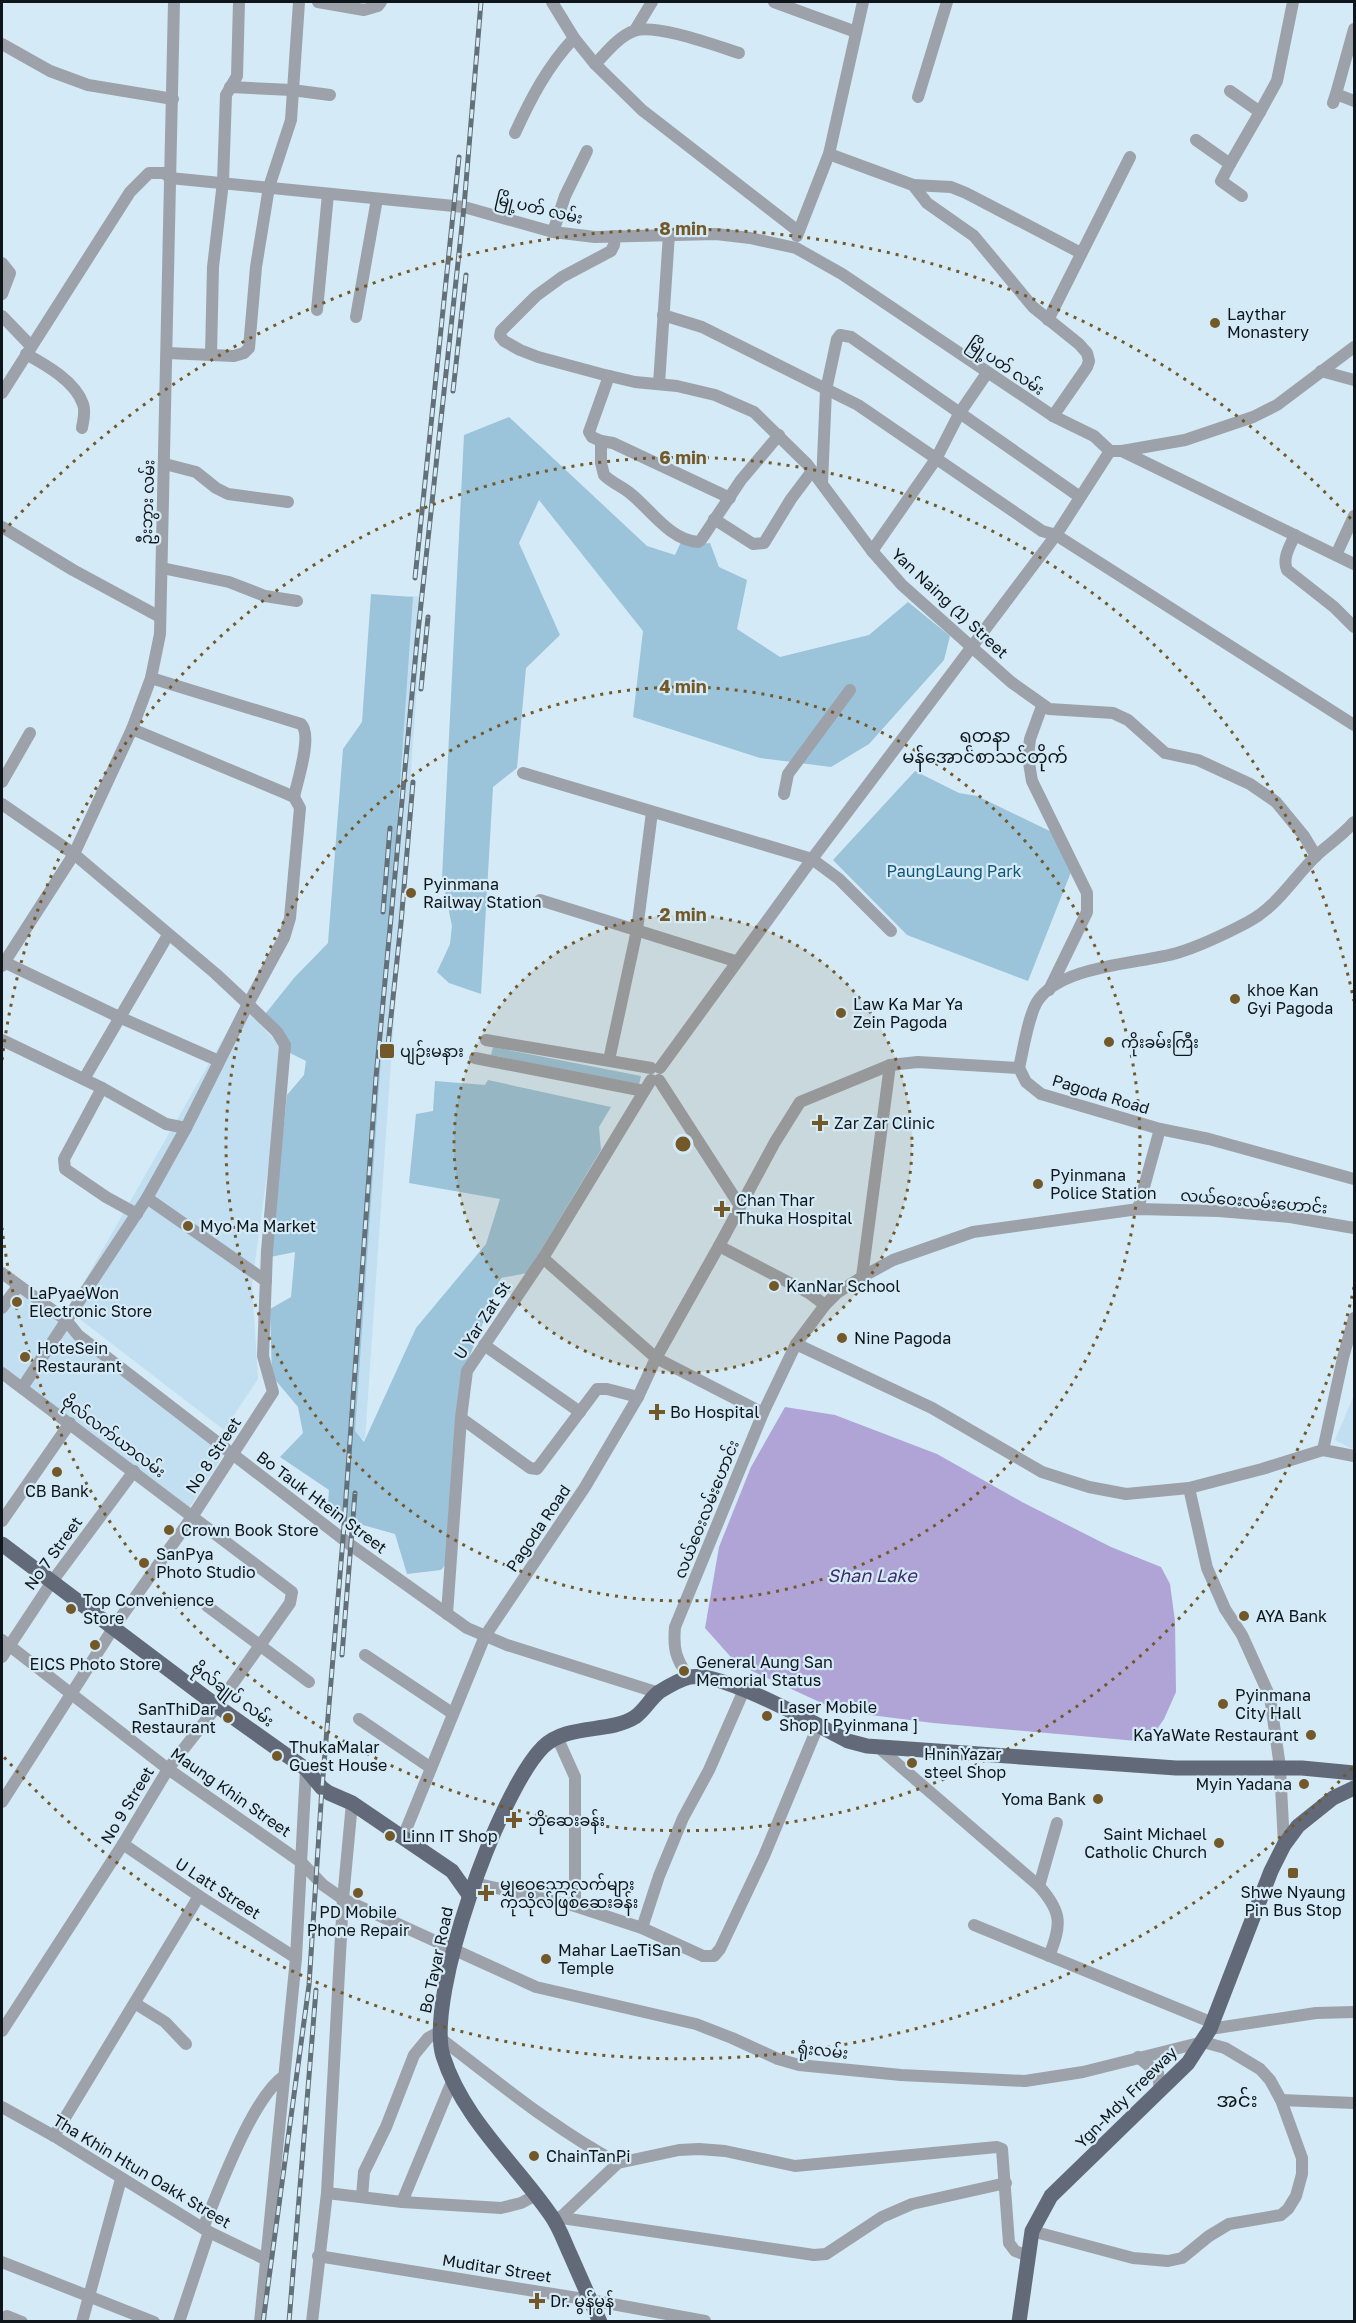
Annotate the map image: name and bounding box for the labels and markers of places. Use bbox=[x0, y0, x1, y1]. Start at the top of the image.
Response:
place label: Laythar Monastery bbox=[1227, 304, 1309, 342]
marker: Laythar Monastery bbox=[1208, 316, 1222, 330]
place label: Pyinmana Railway Station bbox=[423, 874, 542, 912]
marker: Pyinmana Railway Station bbox=[404, 886, 418, 900]
place label: khoe Kan Gyi Pagoda bbox=[1247, 980, 1333, 1018]
marker: khoe Kan Gyi Pagoda bbox=[1228, 992, 1242, 1006]
place label: Law Ka Mar Ya Zein Pagoda bbox=[853, 994, 963, 1032]
marker: Law Ka Mar Ya Zein Pagoda bbox=[834, 1006, 848, 1020]
place label: ကိုးခမ်းကြီး bbox=[1121, 1031, 1199, 1057]
marker: ကိုးခမ်းကြီး bbox=[1102, 1035, 1116, 1049]
place label: ပျဉ်းမနား bbox=[400, 1040, 464, 1065]
marker: ပျဉ်းမနား bbox=[378, 1042, 396, 1060]
place label: Zar Zar Clinic bbox=[834, 1113, 935, 1133]
marker: Zar Zar Clinic bbox=[811, 1114, 829, 1132]
centre of rings bbox=[673, 1134, 693, 1154]
place label: Pyinmana Police Station bbox=[1050, 1165, 1157, 1203]
marker: Pyinmana Police Station bbox=[1031, 1177, 1045, 1191]
place label: Chan Thar Thuka Hospital bbox=[736, 1190, 852, 1228]
marker: Chan Thar Thuka Hospital bbox=[713, 1200, 731, 1218]
place label: Myo Ma Market bbox=[200, 1216, 316, 1236]
marker: Myo Ma Market bbox=[181, 1219, 195, 1233]
place label: KanNar School bbox=[786, 1276, 900, 1296]
marker: KanNar School bbox=[767, 1279, 781, 1293]
place label: LaPyaeWon Electronic Store bbox=[29, 1283, 152, 1321]
marker: LaPyaeWon Electronic Store bbox=[10, 1295, 24, 1309]
place label: Nine Pagoda bbox=[854, 1328, 951, 1348]
marker: Nine Pagoda bbox=[835, 1331, 849, 1345]
place label: HoteSein Restaurant bbox=[37, 1338, 122, 1376]
marker: HoteSein Restaurant bbox=[18, 1350, 32, 1364]
place label: Bo Hospital bbox=[670, 1402, 759, 1422]
marker: Bo Hospital bbox=[648, 1403, 666, 1421]
marker: CB Bank bbox=[50, 1465, 64, 1479]
place label: CB Bank bbox=[25, 1481, 89, 1501]
place label: Crown Book Store bbox=[181, 1520, 318, 1540]
marker: Crown Book Store bbox=[162, 1523, 176, 1537]
place label: SanPya Photo Studio bbox=[156, 1544, 256, 1582]
marker: SanPya Photo Studio bbox=[137, 1556, 151, 1570]
place label: Top Convenience Store bbox=[83, 1590, 214, 1628]
marker: Top Convenience Store bbox=[64, 1602, 78, 1616]
place label: AYA Bank bbox=[1256, 1606, 1327, 1626]
marker: AYA Bank bbox=[1237, 1609, 1251, 1623]
marker: EICS Photo Store bbox=[88, 1638, 102, 1652]
place label: General Aung San Memorial Status bbox=[696, 1652, 833, 1690]
place label: EICS Photo Store bbox=[29, 1654, 161, 1674]
marker: General Aung San Memorial Status bbox=[677, 1664, 691, 1678]
place label: Pyinmana City Hall bbox=[1235, 1685, 1311, 1723]
place label: Laser Mobile Shop [ Pyinmana ] bbox=[779, 1697, 919, 1735]
marker: Pyinmana City Hall bbox=[1216, 1697, 1230, 1711]
place label: SanThiDar Restaurant bbox=[131, 1699, 216, 1737]
marker: Laser Mobile Shop [ Pyinmana ] bbox=[760, 1709, 774, 1723]
marker: SanThiDar Restaurant bbox=[221, 1711, 235, 1725]
place label: KaYaWate Restaurant bbox=[1133, 1725, 1299, 1745]
marker: KaYaWate Restaurant bbox=[1304, 1728, 1318, 1742]
place label: ThukaMalar Guest House bbox=[289, 1737, 387, 1775]
place label: HninYazar steel Shop bbox=[924, 1744, 1006, 1782]
marker: ThukaMalar Guest House bbox=[270, 1749, 284, 1763]
marker: HninYazar steel Shop bbox=[905, 1756, 919, 1770]
place label: Myin Yadana bbox=[1195, 1774, 1292, 1794]
marker: Myin Yadana bbox=[1297, 1777, 1311, 1791]
place label: Yoma Bank bbox=[1002, 1789, 1086, 1809]
marker: Yoma Bank bbox=[1091, 1792, 1105, 1806]
place label: ဘိုဆေးခန်း bbox=[528, 1809, 605, 1835]
marker: ဘိုဆေးခန်း bbox=[505, 1811, 523, 1829]
place label: Saint Michael Catholic Church bbox=[1084, 1824, 1207, 1862]
place label: Linn IT Shop bbox=[402, 1826, 498, 1846]
marker: Linn IT Shop bbox=[383, 1829, 397, 1843]
marker: Saint Michael Catholic Church bbox=[1212, 1836, 1226, 1850]
marker: Shwe Nyaung Pin Bus Stop bbox=[1286, 1866, 1300, 1880]
place label: မျှဝေသောလက်များ ကုသိုလ်ဖြစ်ဆေးခန်း bbox=[500, 1873, 638, 1917]
place label: Shwe Nyaung Pin Bus Stop bbox=[1240, 1882, 1346, 1920]
marker: မျှဝေသောလက်များ ကုသိုလ်ဖြစ်ဆေးခန်း bbox=[477, 1884, 495, 1902]
marker: PD Mobile Phone Repair bbox=[351, 1886, 365, 1900]
place label: PD Mobile Phone Repair bbox=[307, 1902, 409, 1940]
place label: Mahar LaeTiSan Temple bbox=[558, 1940, 681, 1978]
marker: Mahar LaeTiSan Temple bbox=[539, 1952, 553, 1966]
place label: ChainTanPi bbox=[546, 2146, 631, 2166]
marker: ChainTanPi bbox=[527, 2149, 541, 2163]
place label: Dr. မွန်မွန် bbox=[550, 2290, 614, 2315]
marker: Dr. မွန်မွန် bbox=[528, 2292, 546, 2310]

